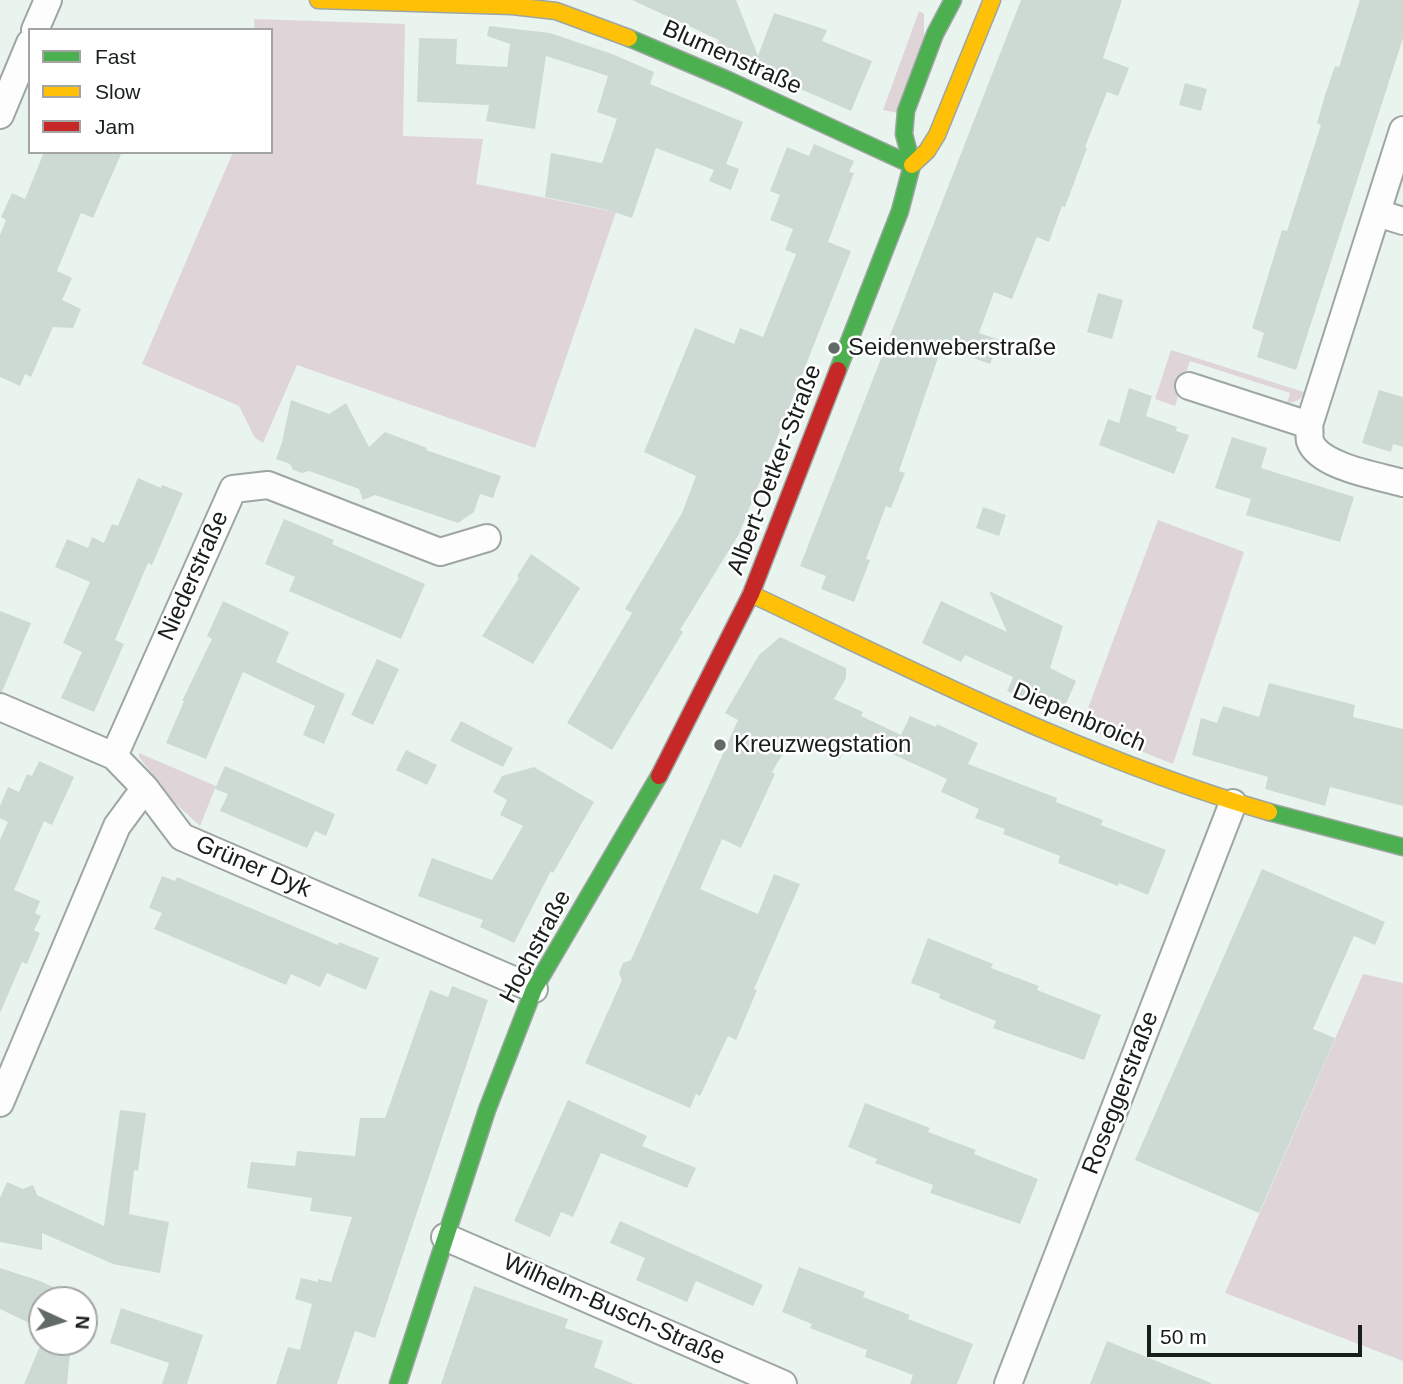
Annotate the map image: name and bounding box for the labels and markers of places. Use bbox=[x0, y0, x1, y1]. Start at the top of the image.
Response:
place label: Seidenweberstraße bbox=[848, 334, 1056, 362]
marker: Seidenweberstraße bbox=[826, 340, 842, 356]
place label: Kreuzwegstation bbox=[734, 731, 911, 759]
marker: Kreuzwegstation bbox=[712, 737, 728, 753]

